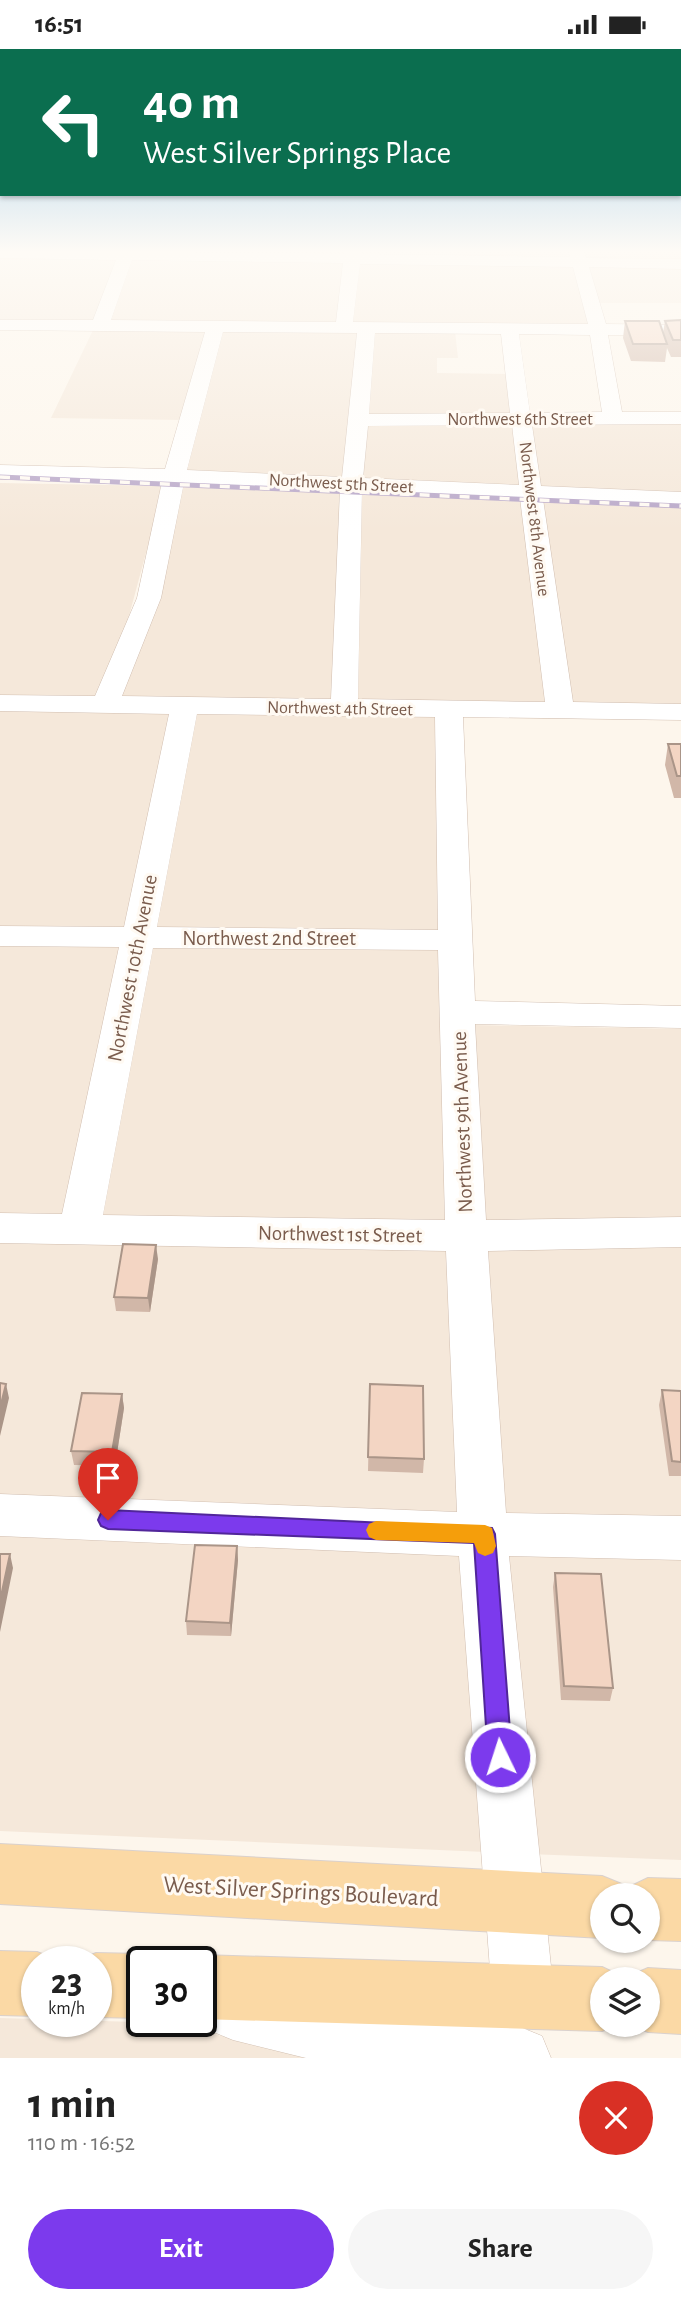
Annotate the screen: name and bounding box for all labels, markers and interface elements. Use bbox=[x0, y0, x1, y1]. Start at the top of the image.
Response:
text: 16:51 bbox=[35, 11, 83, 37]
icon: left bbox=[28, 77, 119, 168]
text: 40 m bbox=[143, 79, 240, 128]
text: West Silver Springs Place bbox=[143, 137, 451, 169]
street label: Northwest 6th Street bbox=[447, 411, 593, 429]
street label: Northwest 8th Avenue bbox=[516, 441, 552, 598]
street label: Northwest 5th Street bbox=[268, 471, 414, 497]
street label: Northwest 4th Street bbox=[267, 699, 413, 719]
street label: Northwest 10th Avenue bbox=[104, 873, 161, 1063]
street label: Northwest 2nd Street bbox=[182, 928, 356, 949]
street label: Northwest 9th Avenue bbox=[449, 1031, 476, 1213]
street label: Northwest 1st Street bbox=[258, 1223, 423, 1246]
pin bbox=[78, 1448, 138, 1520]
icon: arrive bbox=[89, 1459, 127, 1497]
position arrow bbox=[463, 1720, 537, 1794]
street label: West Silver Springs Boulevard bbox=[163, 1873, 439, 1911]
map controls bbox=[590, 1883, 660, 2037]
button: search bbox=[590, 1883, 660, 1953]
speed limit sign: 30 bbox=[126, 1946, 217, 2037]
text: 23 bbox=[51, 1965, 82, 2000]
button: layers bbox=[590, 1967, 660, 2037]
text: km/h bbox=[48, 2000, 85, 2018]
button: close bbox=[579, 2081, 653, 2155]
text: 1 min bbox=[28, 2083, 117, 2125]
text: 110 m · 16:52 bbox=[28, 2132, 135, 2155]
button: Exit bbox=[28, 2209, 334, 2289]
button: Share bbox=[348, 2209, 653, 2289]

